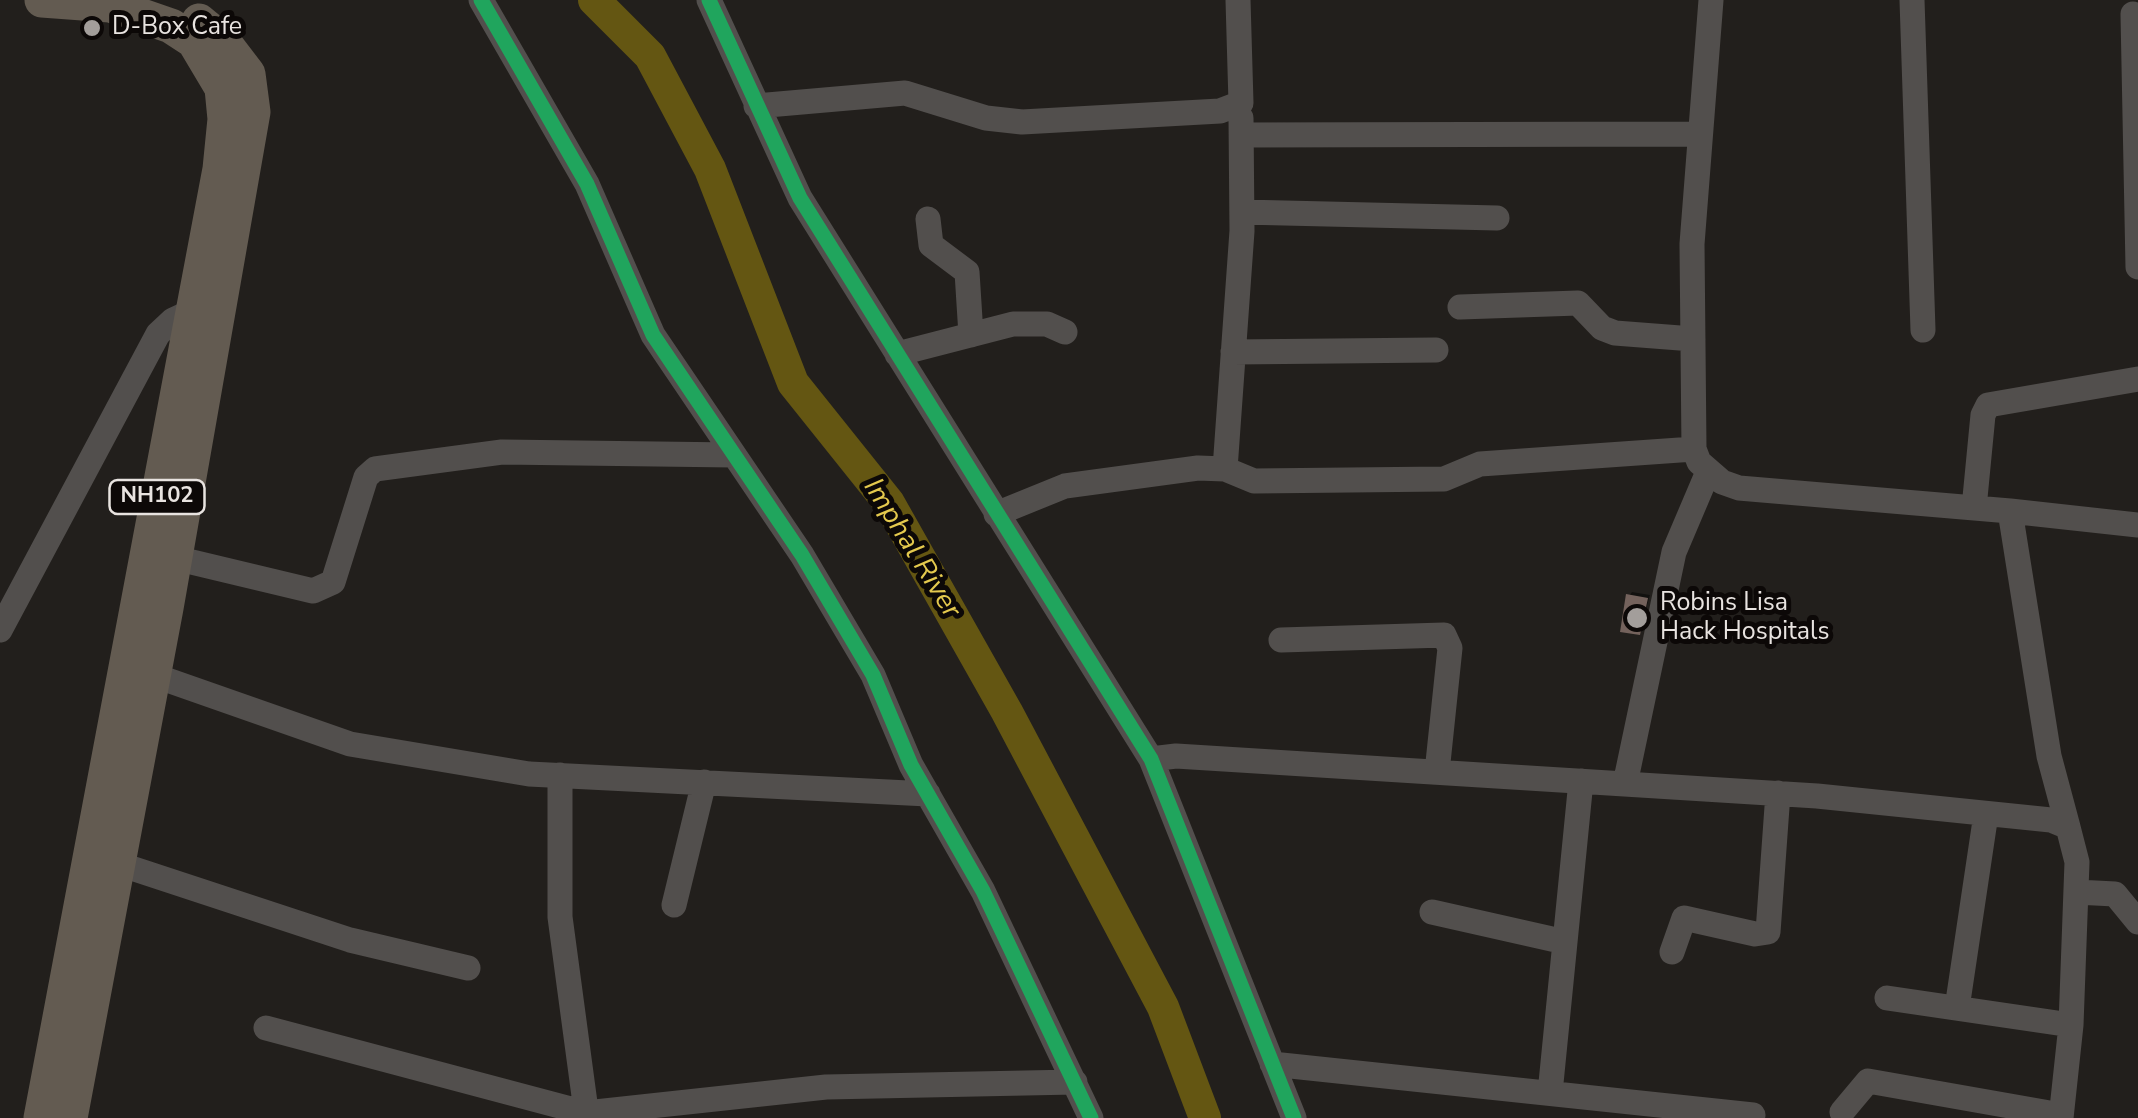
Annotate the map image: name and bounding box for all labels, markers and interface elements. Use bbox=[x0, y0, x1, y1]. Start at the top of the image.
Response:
place label: D-Box Cafe bbox=[112, 13, 242, 43]
marker: D-Box Cafe bbox=[81, 17, 103, 39]
water label: Imphal River bbox=[855, 473, 967, 625]
road number: NH102 bbox=[110, 480, 204, 514]
place label: Robins Lisa Hack Hospitals bbox=[1660, 589, 1829, 648]
marker: Robins Lisa Hack Hospitals bbox=[1624, 605, 1650, 631]

